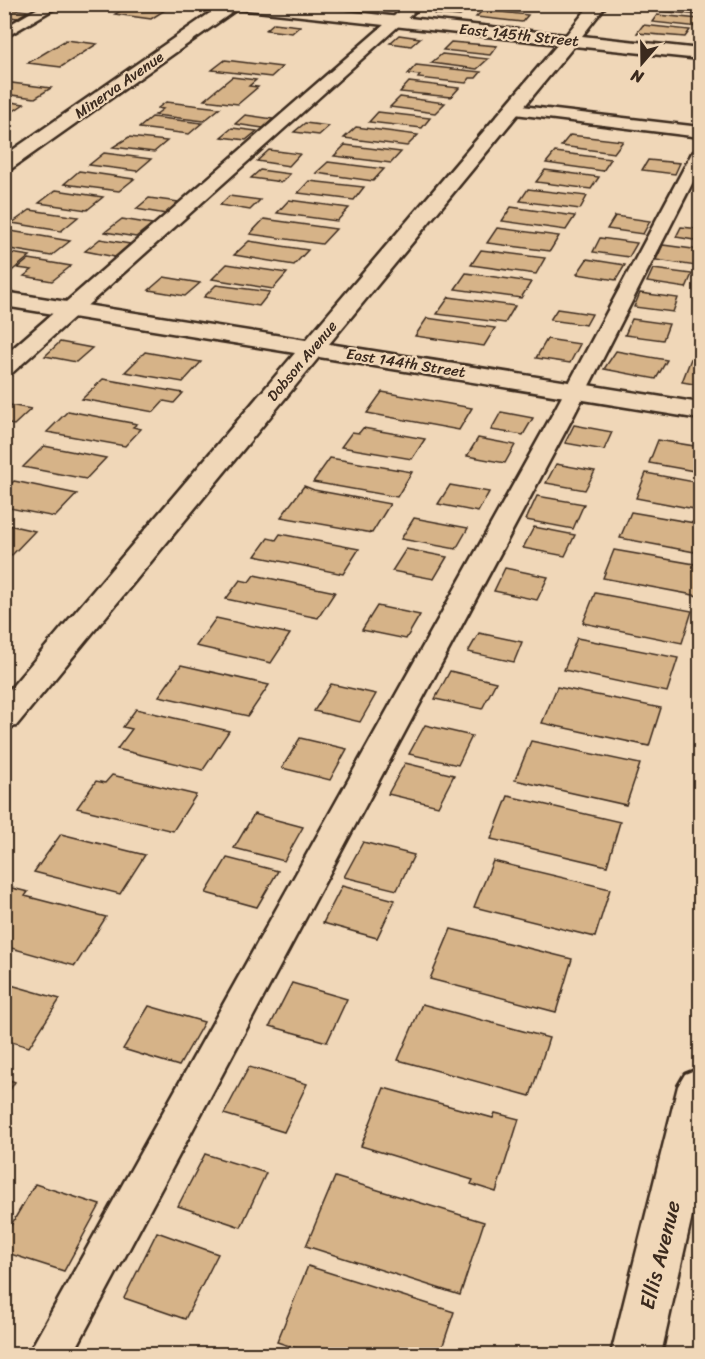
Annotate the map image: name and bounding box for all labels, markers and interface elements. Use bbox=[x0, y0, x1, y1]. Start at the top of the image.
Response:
street label: East 145th Street bbox=[458, 16, 581, 54]
north arrow bbox=[612, 33, 672, 93]
street label: Minerva Avenue bbox=[69, 44, 169, 126]
text: N bbox=[626, 61, 648, 92]
street label: Dobson Avenue bbox=[260, 314, 344, 407]
street label: East 144th Street bbox=[345, 341, 468, 385]
street label: Ellis Avenue bbox=[628, 1196, 692, 1313]

